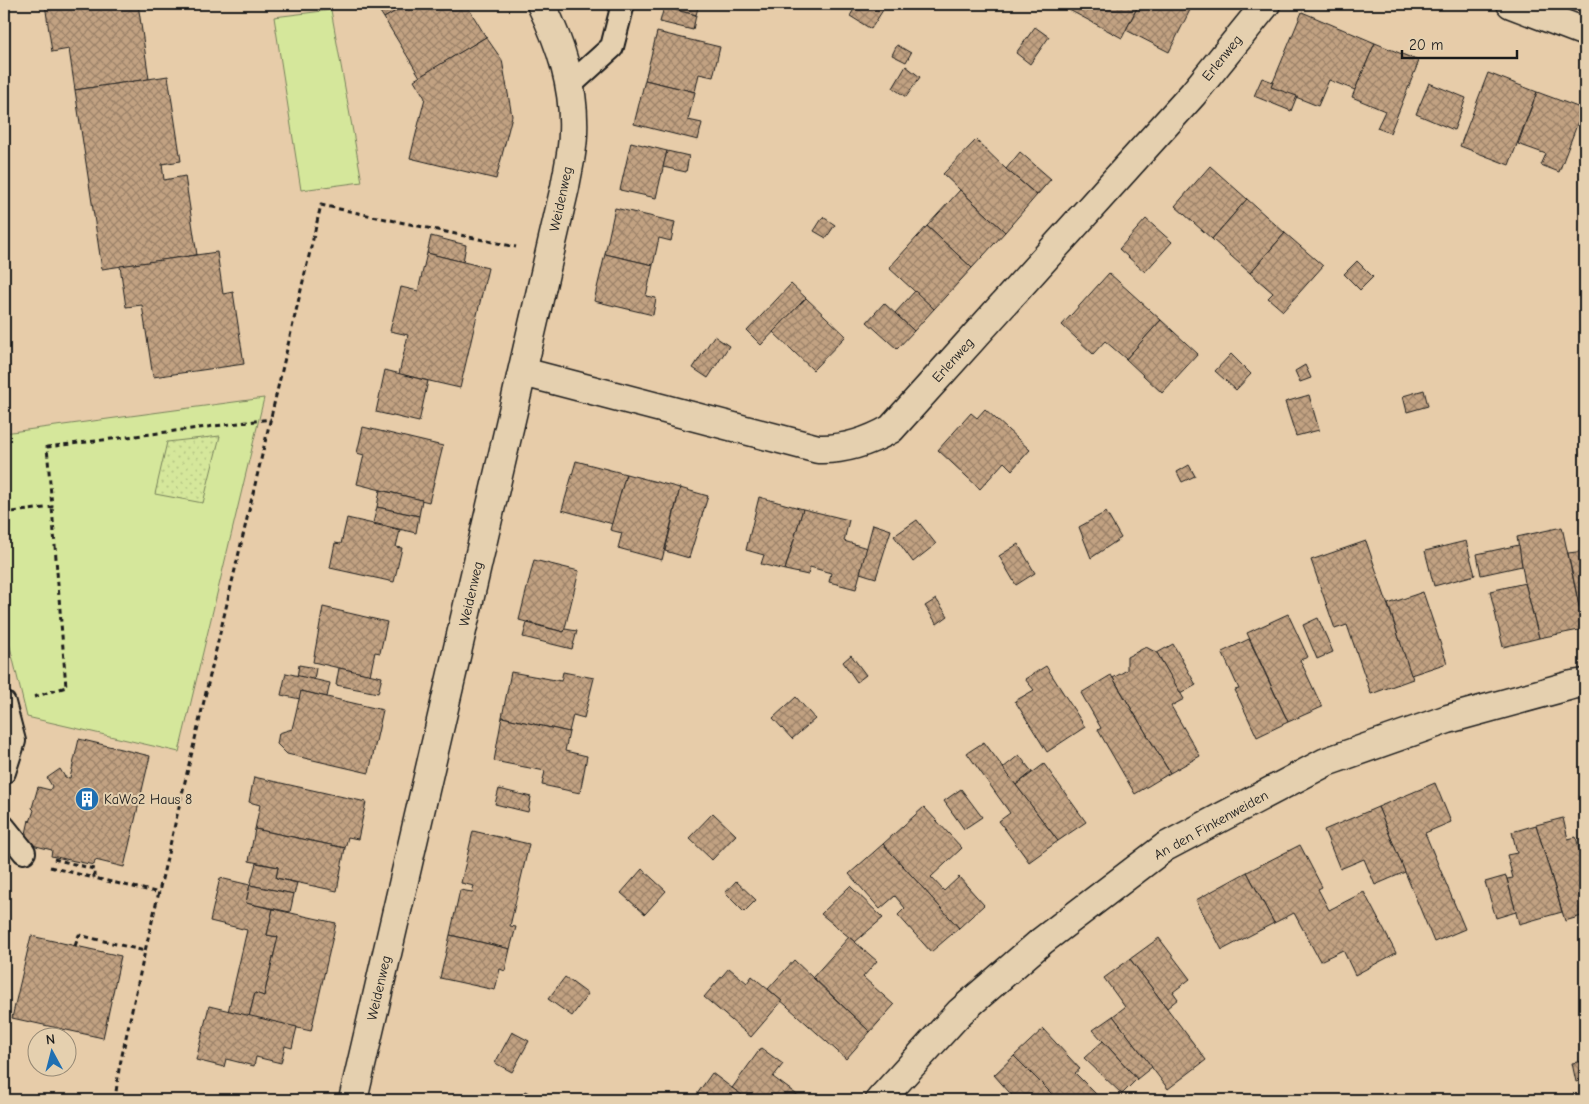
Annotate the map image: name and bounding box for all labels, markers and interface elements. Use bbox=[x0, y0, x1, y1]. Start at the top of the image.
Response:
scale bar bbox=[1402, 28, 1516, 60]
street label: Erlenweg bbox=[1198, 32, 1246, 84]
text: 20 m bbox=[1409, 36, 1443, 54]
street label: Weidenweg bbox=[546, 165, 576, 233]
street label: Erlenweg bbox=[928, 334, 978, 386]
street label: Weidenweg bbox=[455, 560, 487, 628]
building icon: KaWo2 Haus 8 bbox=[74, 786, 100, 812]
street label: An den Finkenweiden bbox=[1151, 787, 1271, 863]
place label: KaWo2 Haus 8 bbox=[104, 791, 192, 808]
street label: Weidenweg bbox=[363, 954, 395, 1022]
north arrow bbox=[28, 1026, 78, 1076]
text: N bbox=[45, 1031, 56, 1049]

